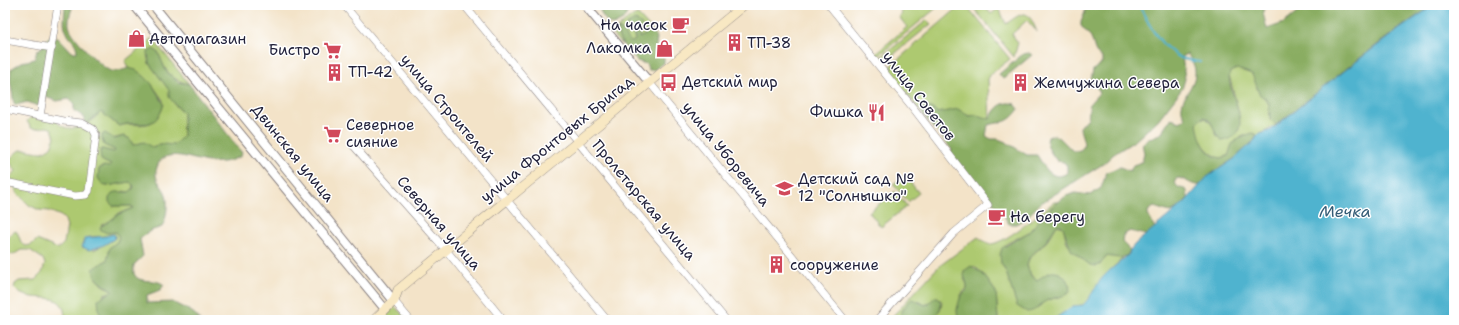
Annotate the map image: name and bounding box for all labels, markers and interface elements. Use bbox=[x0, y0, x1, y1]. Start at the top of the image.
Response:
place label: На часок bbox=[600, 15, 667, 35]
cafe icon: На часок bbox=[670, 15, 690, 35]
shop icon: Автомагазин bbox=[126, 29, 146, 49]
place label: Автомагазин bbox=[149, 29, 246, 49]
building icon: ТП-38 bbox=[724, 33, 744, 53]
place label: ТП-38 bbox=[747, 33, 791, 53]
place label: Лакомка bbox=[586, 38, 652, 58]
shop icon: Лакомка bbox=[654, 38, 674, 58]
place label: Бистро bbox=[268, 40, 320, 60]
supermarket icon: Бистро bbox=[323, 40, 343, 60]
street label: улица Советов bbox=[878, 47, 960, 145]
street label: улица Строителей bbox=[396, 50, 498, 166]
building icon: ТП-42 bbox=[325, 62, 345, 82]
place label: ТП-42 bbox=[348, 62, 393, 82]
street label: улица Фронтовых Бригад bbox=[476, 71, 638, 207]
bus stop icon: Детский мир bbox=[659, 72, 679, 92]
place label: Детский мир bbox=[682, 72, 778, 92]
building icon: Жемчужина Севера bbox=[1011, 73, 1031, 93]
place label: Жемчужина Севера bbox=[1034, 73, 1180, 93]
street label: улица Уборевича bbox=[678, 97, 775, 211]
street label: Двинская улица bbox=[247, 100, 339, 207]
place label: Фишка bbox=[810, 102, 864, 122]
restaurant icon: Фишка bbox=[866, 102, 886, 122]
place label: Северное сияние bbox=[346, 115, 415, 152]
supermarket icon: Северное сияние bbox=[323, 124, 343, 144]
street label: Пролетарская улица bbox=[588, 136, 701, 265]
place label: Детский сад № 12 "Солнышко" bbox=[798, 169, 914, 206]
street label: Северная улица bbox=[392, 172, 486, 275]
school or university icon: Детский сад № 12 "Солнышко" bbox=[775, 178, 795, 198]
water label: Мечка bbox=[1319, 201, 1371, 222]
cafe icon: На берегу bbox=[987, 207, 1007, 227]
place label: На берегу bbox=[1010, 207, 1085, 227]
building icon: сооружение bbox=[767, 255, 787, 275]
place label: сооружение bbox=[790, 255, 879, 275]

